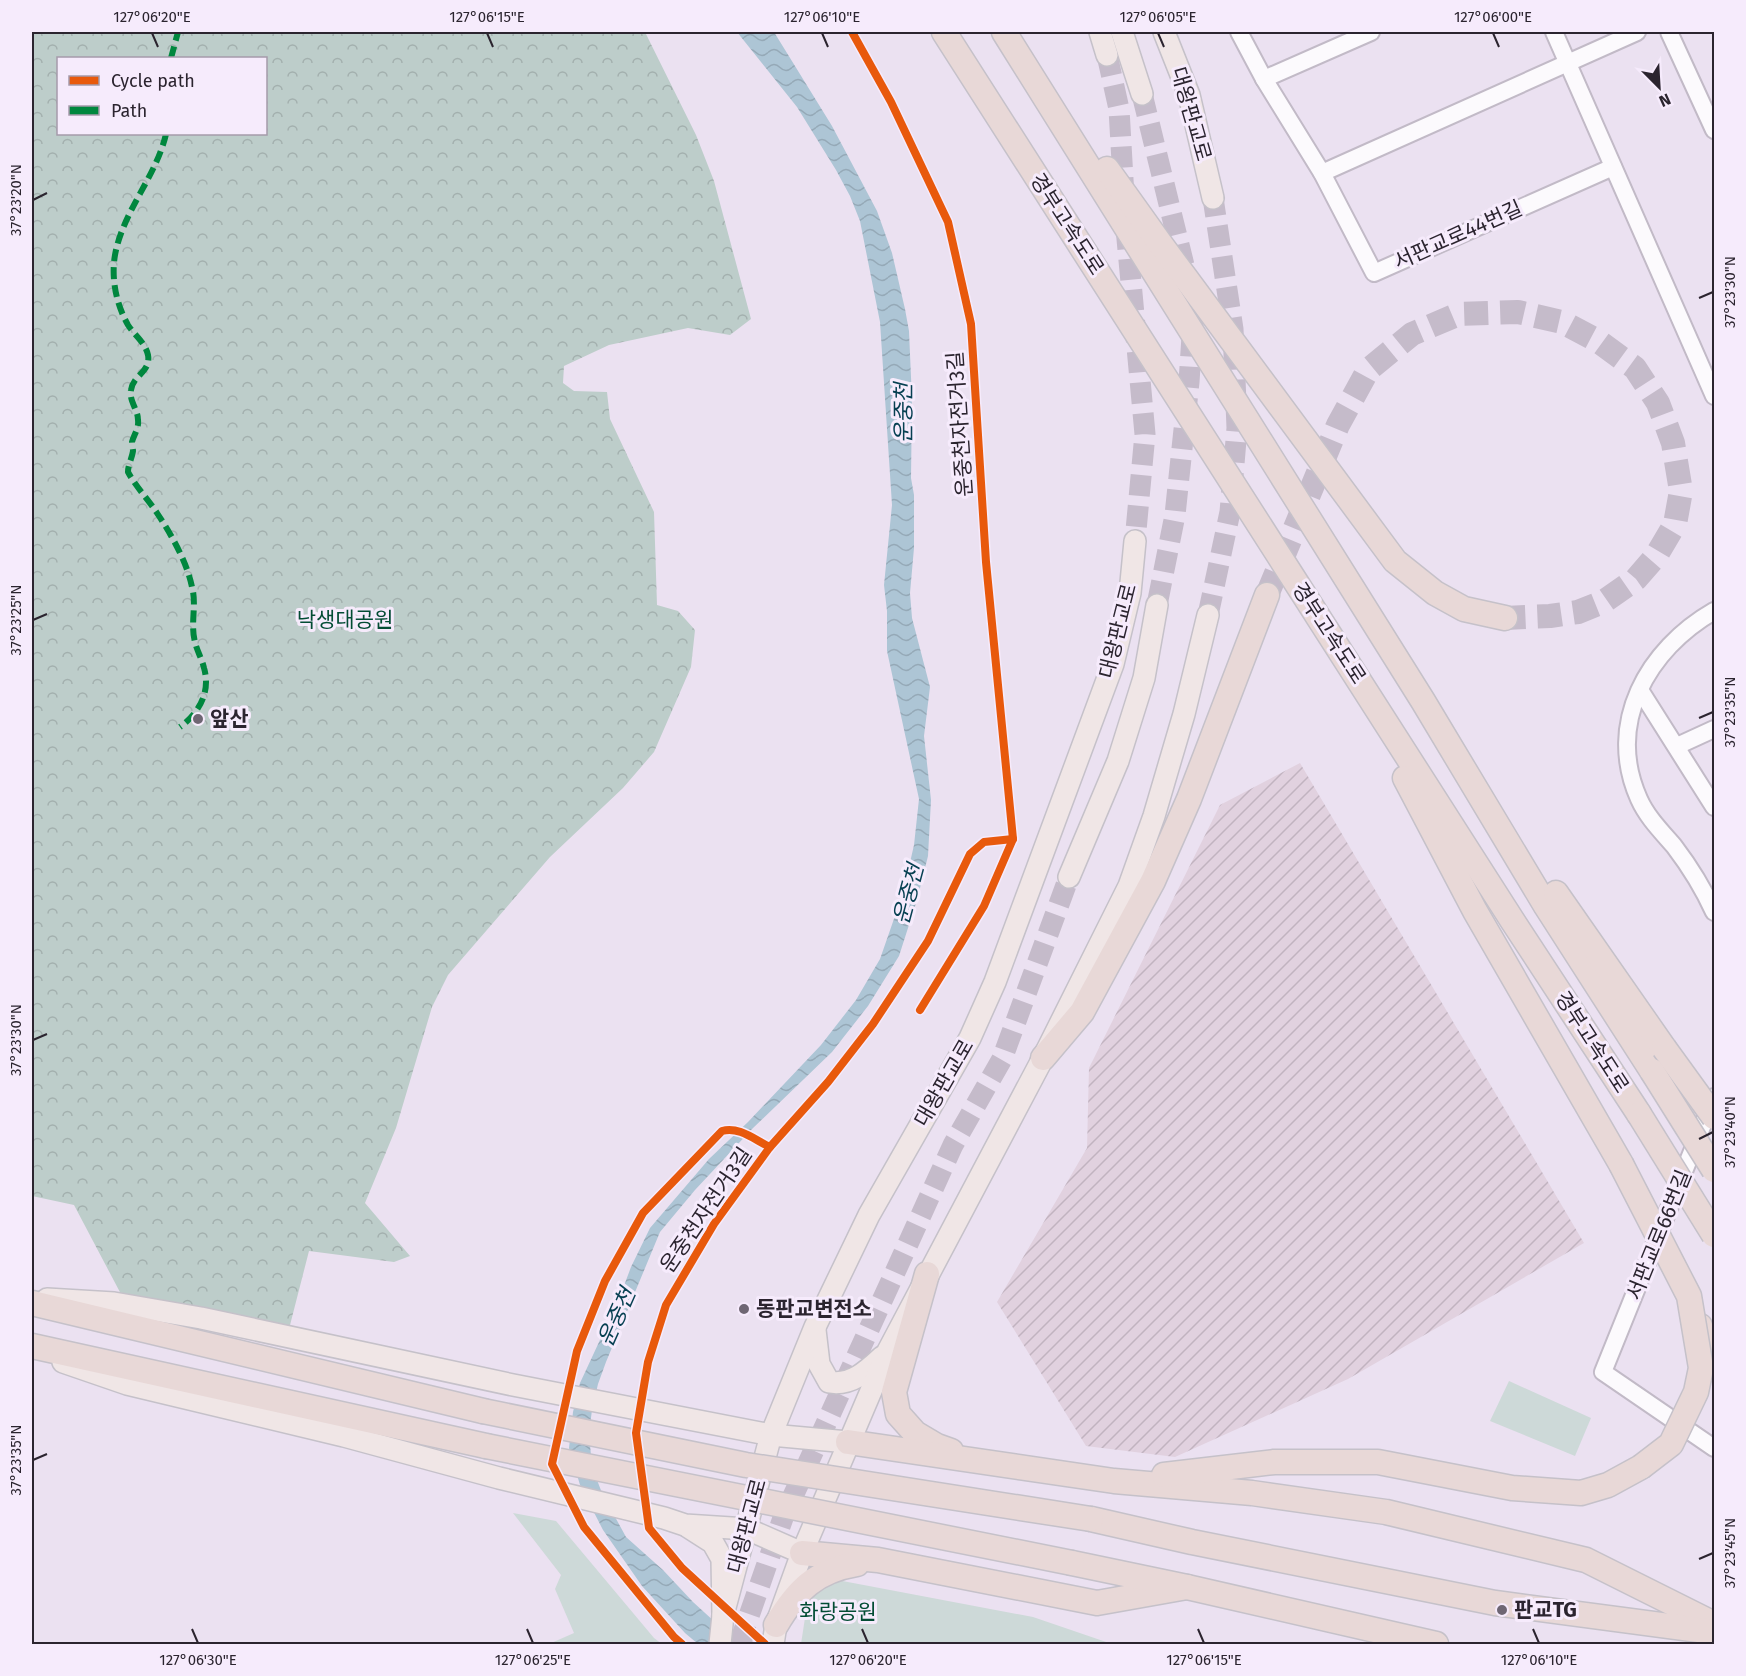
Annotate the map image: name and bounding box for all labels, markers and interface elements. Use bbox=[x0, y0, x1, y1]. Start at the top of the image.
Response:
text: 127°06'20"E bbox=[113, 8, 191, 26]
text: 127°06'15"E bbox=[449, 8, 525, 26]
text: 127°06'10"E bbox=[784, 8, 860, 26]
text: 127°06'05"E bbox=[1119, 8, 1197, 26]
text: 127°06'00"E bbox=[1454, 8, 1532, 26]
legend bbox=[57, 57, 267, 135]
north arrow bbox=[1629, 57, 1689, 117]
street label: 대왕판교로 bbox=[1165, 64, 1217, 164]
text: Cycle path bbox=[111, 70, 195, 92]
text: N bbox=[1656, 89, 1674, 111]
text: Path bbox=[111, 100, 147, 122]
text: 37°23'20"N bbox=[7, 164, 25, 236]
street label: 경부고속도로 bbox=[1025, 168, 1109, 280]
street label: 서판교로44번길 bbox=[1390, 195, 1526, 275]
text: 37°23'30"N bbox=[1721, 256, 1739, 328]
street label: 운중천자전거3길 bbox=[942, 350, 978, 498]
water label: 운중천 bbox=[890, 380, 917, 443]
street label: 경부고속도로 bbox=[1287, 577, 1371, 689]
street label: 대왕판교로 bbox=[1094, 581, 1142, 681]
text: 37°23'25"N bbox=[7, 585, 25, 655]
park label: 낙생대공원 bbox=[297, 607, 393, 633]
text: 37°23'35"N bbox=[1721, 677, 1739, 747]
place label: 앞산 bbox=[210, 706, 249, 732]
marker: 앞산 bbox=[191, 712, 205, 726]
water label: 운중천 bbox=[888, 859, 930, 927]
street label: 경부고속도로 bbox=[1550, 986, 1634, 1098]
text: 37°23'30"N bbox=[7, 1004, 25, 1076]
street label: 대왕판교로 bbox=[909, 1035, 979, 1131]
text: 37°23'40"N bbox=[1721, 1096, 1739, 1168]
street label: 운중천자전거3길 bbox=[654, 1142, 758, 1278]
street label: 서판교로66번길 bbox=[1621, 1166, 1697, 1304]
water label: 운중천 bbox=[592, 1281, 642, 1350]
place label: 동판교변전소 bbox=[756, 1296, 872, 1322]
marker: 동판교변전소 bbox=[737, 1302, 751, 1316]
text: 37°23'35"N bbox=[7, 1425, 25, 1495]
street label: 대왕판교로 bbox=[722, 1476, 772, 1576]
text: 37°23'45"N bbox=[1721, 1518, 1739, 1588]
place label: 판교TG bbox=[1514, 1597, 1577, 1623]
park label: 화랑공원 bbox=[799, 1599, 877, 1625]
marker: 판교TG bbox=[1495, 1603, 1509, 1617]
text: 127°06'30"E bbox=[159, 1651, 237, 1669]
text: 127°06'25"E bbox=[495, 1651, 571, 1669]
text: 127°06'20"E bbox=[829, 1651, 907, 1669]
text: 127°06'15"E bbox=[1166, 1651, 1242, 1669]
text: 127°06'10"E bbox=[1501, 1651, 1577, 1669]

